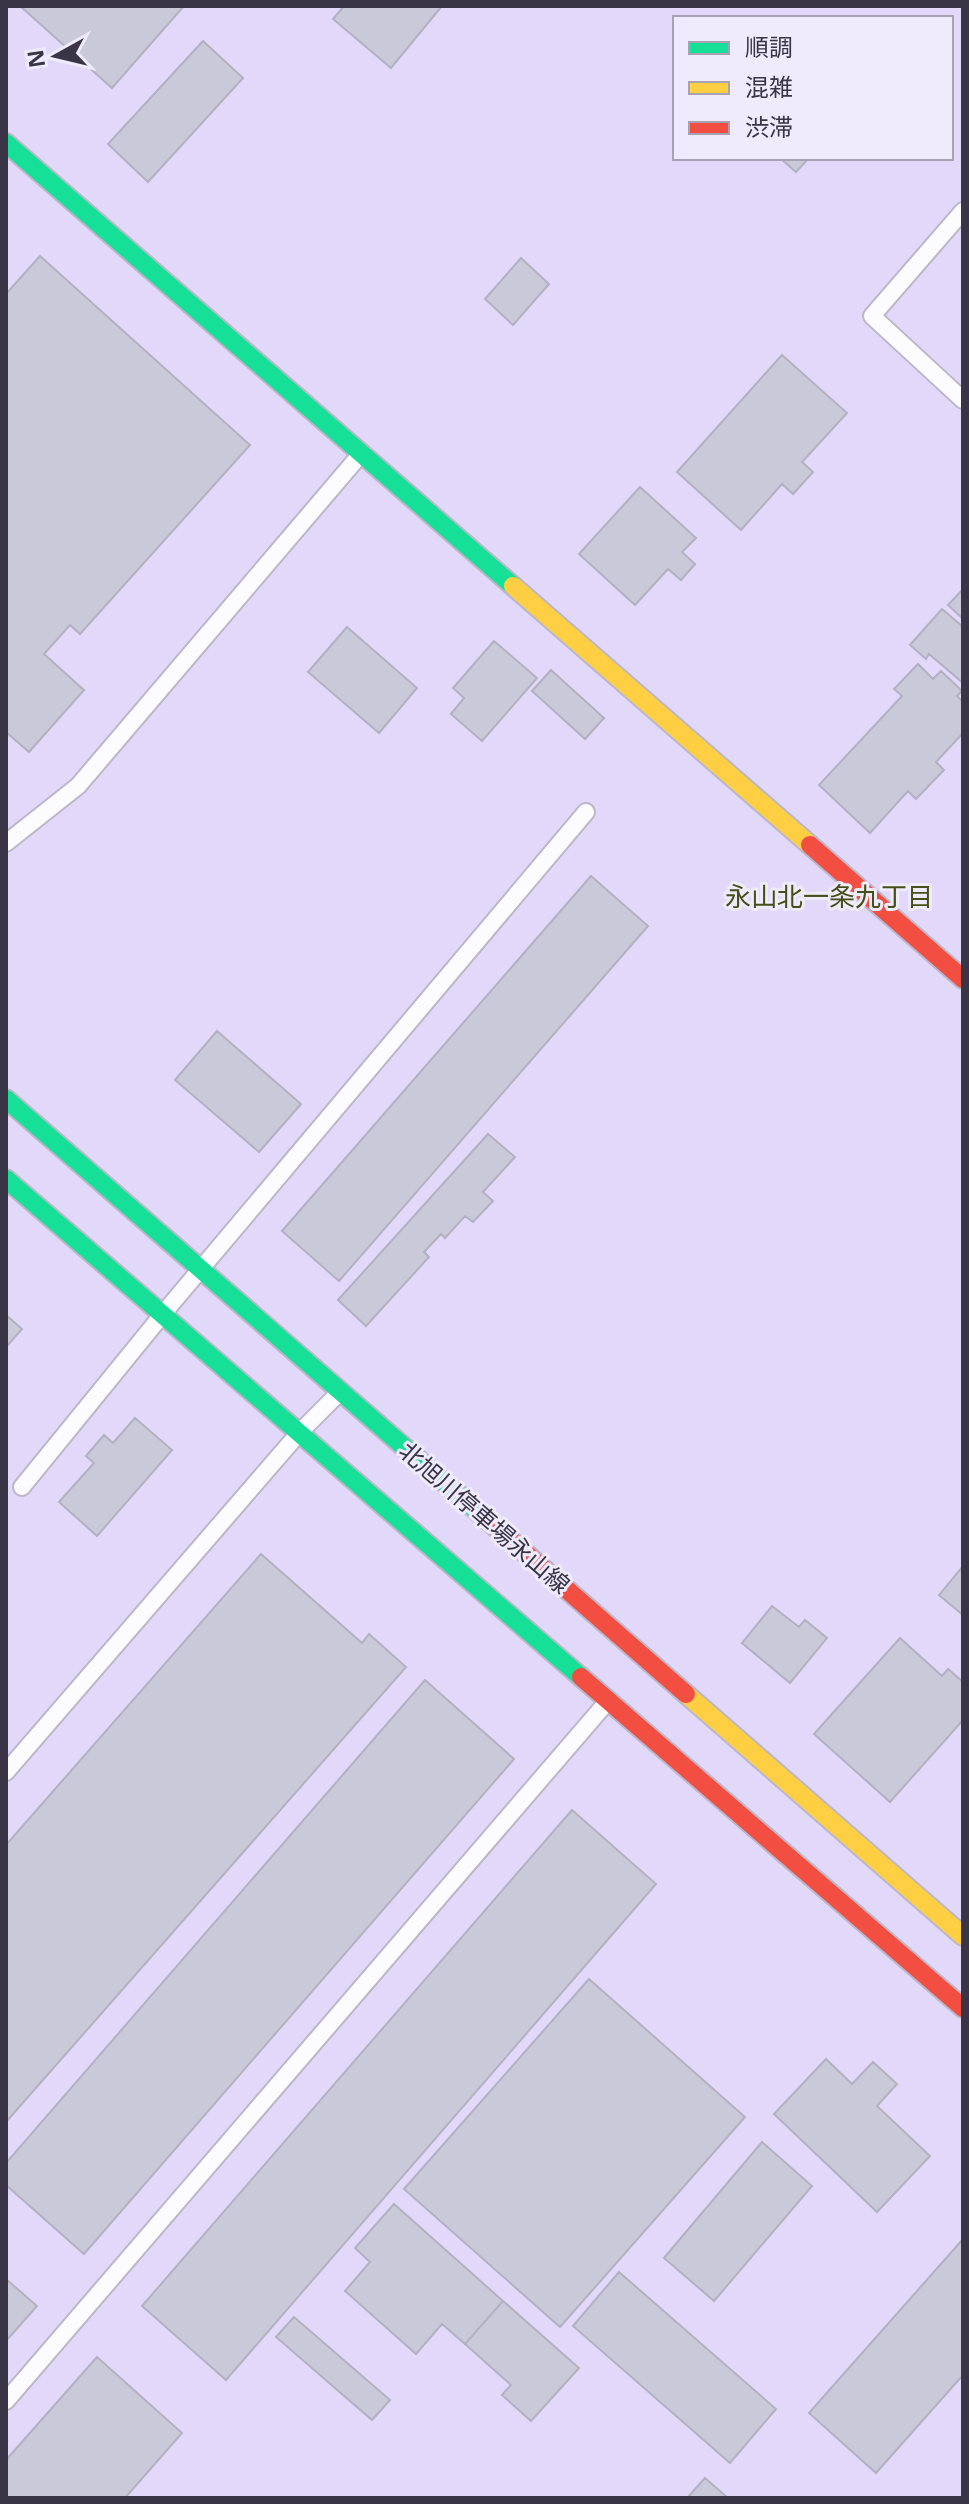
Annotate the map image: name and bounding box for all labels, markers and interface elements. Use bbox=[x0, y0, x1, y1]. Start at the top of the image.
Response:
north arrow bbox=[16, 16, 96, 96]
legend bbox=[673, 16, 953, 160]
text: 順調 bbox=[745, 30, 793, 63]
text: N bbox=[19, 48, 51, 70]
text: 混雑 bbox=[745, 70, 793, 103]
text: 渋滞 bbox=[745, 110, 793, 143]
district label: 永山北一条九丁目 bbox=[725, 878, 933, 914]
street label: 北旭川停車場永山線 bbox=[393, 1434, 577, 1600]

